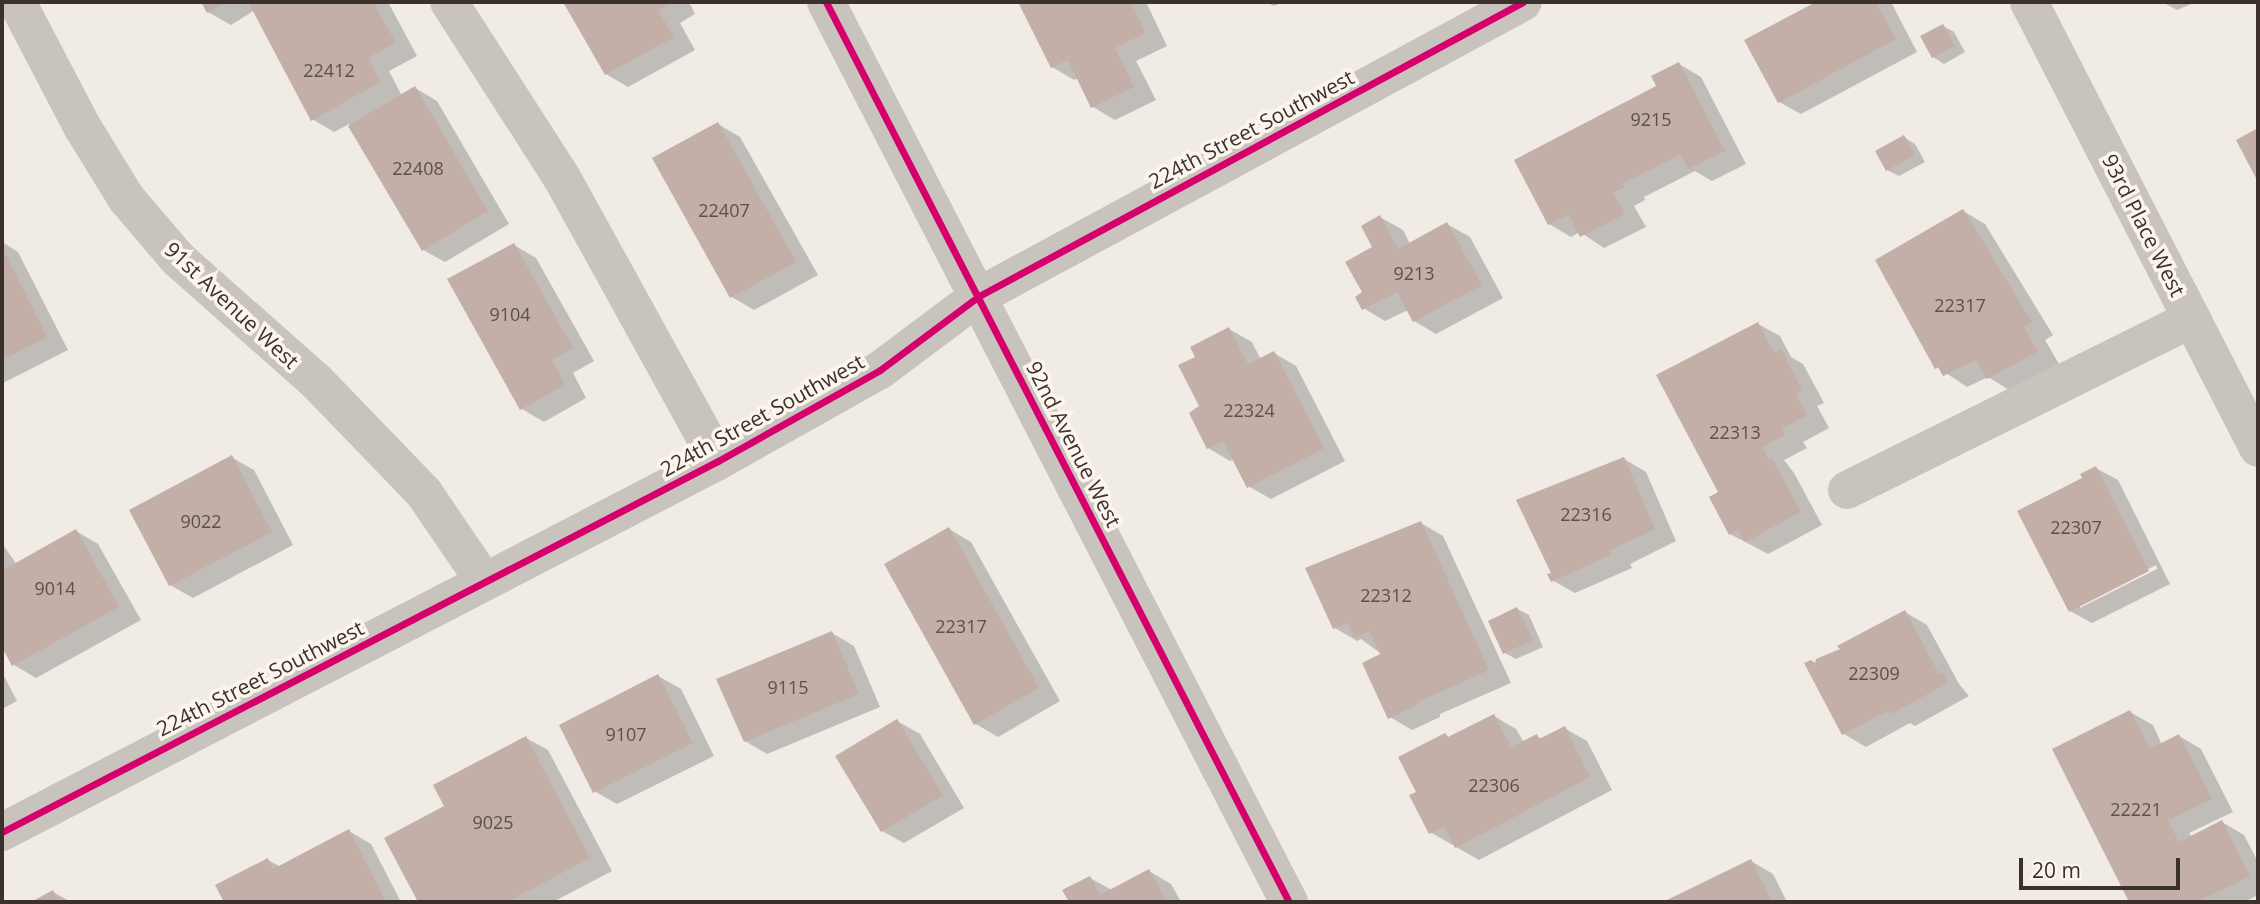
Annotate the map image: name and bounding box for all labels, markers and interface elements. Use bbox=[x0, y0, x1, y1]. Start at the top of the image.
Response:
house number: 22412 bbox=[303, 59, 355, 81]
street label: 224th Street Southwest bbox=[1144, 64, 1358, 194]
house number: 9215 bbox=[1630, 108, 1672, 130]
street label: 93rd Place West bbox=[2097, 150, 2191, 300]
house number: 22408 bbox=[392, 157, 444, 179]
house number: 22407 bbox=[698, 199, 750, 221]
street label: 91st Avenue West bbox=[160, 236, 304, 374]
house number: 9213 bbox=[1393, 262, 1435, 284]
house number: 22317 bbox=[1934, 294, 1986, 316]
house number: 9104 bbox=[489, 303, 531, 325]
street label: 224th Street Southwest bbox=[656, 348, 868, 482]
street label: 92nd Avenue West bbox=[1021, 357, 1127, 531]
house number: 22324 bbox=[1223, 399, 1275, 421]
house number: 22313 bbox=[1709, 421, 1761, 443]
house number: 22316 bbox=[1560, 503, 1612, 525]
house number: 9022 bbox=[180, 510, 222, 532]
house number: 22307 bbox=[2050, 516, 2102, 538]
house number: 9014 bbox=[34, 577, 76, 599]
house number: 22312 bbox=[1360, 584, 1412, 606]
street label: 224th Street Southwest bbox=[152, 615, 368, 741]
house number: 22317 bbox=[935, 615, 987, 637]
house number: 22309 bbox=[1848, 662, 1900, 684]
house number: 9115 bbox=[767, 676, 809, 698]
house number: 9107 bbox=[605, 723, 647, 745]
house number: 22306 bbox=[1468, 774, 1520, 796]
house number: 22221 bbox=[2110, 798, 2162, 820]
house number: 9025 bbox=[472, 811, 514, 833]
scale bar bbox=[2022, 844, 2183, 888]
text: 20 m bbox=[2032, 856, 2081, 884]

